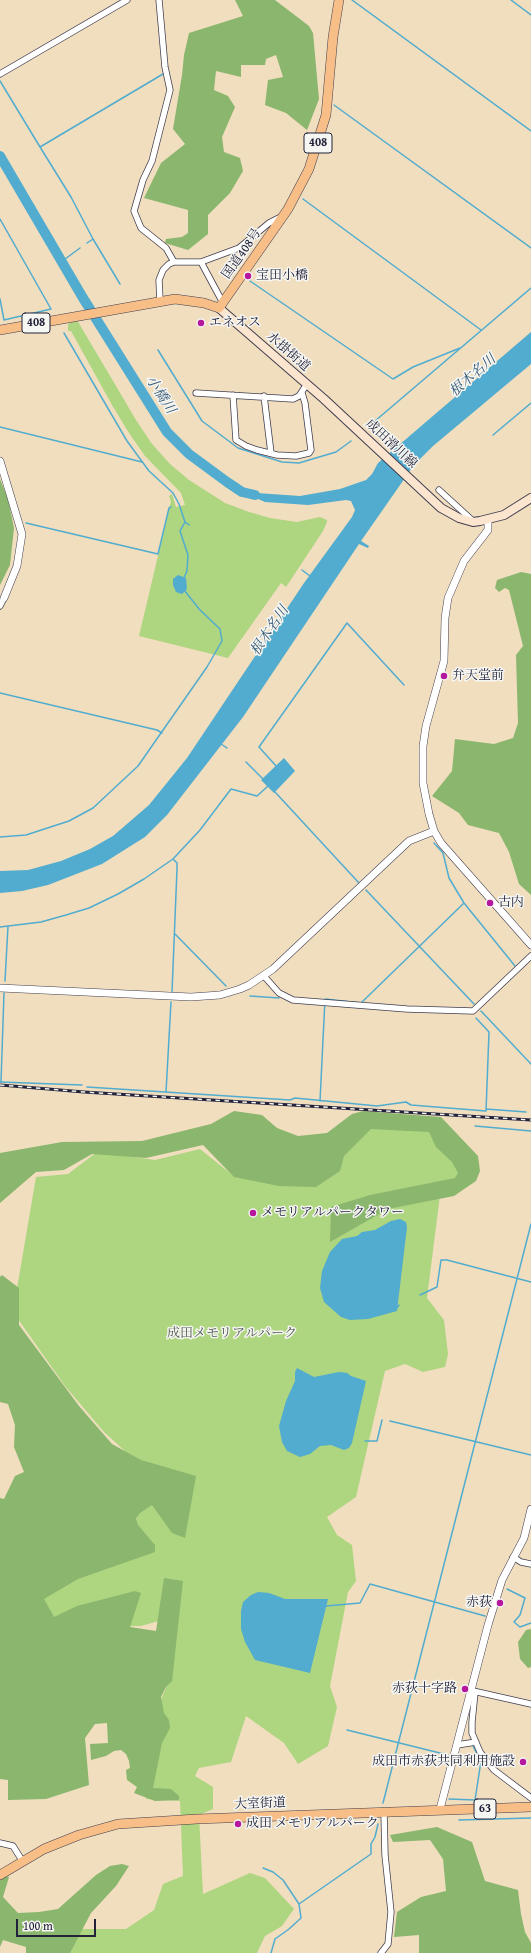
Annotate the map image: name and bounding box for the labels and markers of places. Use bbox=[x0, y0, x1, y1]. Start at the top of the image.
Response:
place label: 宝田小橋 bbox=[256, 268, 308, 284]
marker: 宝田小橋 bbox=[243, 271, 253, 281]
place label: エネオス bbox=[209, 315, 261, 331]
marker: エネオス bbox=[196, 318, 206, 328]
place label: 弁天堂前 bbox=[452, 668, 504, 684]
marker: 弁天堂前 bbox=[439, 671, 449, 681]
place label: 古内 bbox=[498, 895, 524, 911]
marker: 古内 bbox=[485, 898, 495, 908]
place label: メモリアルパークタワー bbox=[261, 1205, 404, 1221]
marker: メモリアルパークタワー bbox=[248, 1208, 258, 1218]
place label: 赤荻 bbox=[466, 1595, 492, 1611]
marker: 赤荻 bbox=[495, 1598, 505, 1608]
place label: 赤荻十字路 bbox=[392, 1681, 457, 1697]
marker: 赤荻十字路 bbox=[460, 1684, 470, 1694]
place label: 成田市赤荻共同利用施設 bbox=[372, 1754, 515, 1770]
marker: 成田市赤荻共同利用施設 bbox=[518, 1757, 528, 1767]
place label: 成田 メモリアルパーク bbox=[246, 1816, 379, 1832]
marker: 成田 メモリアルパーク bbox=[233, 1819, 243, 1829]

